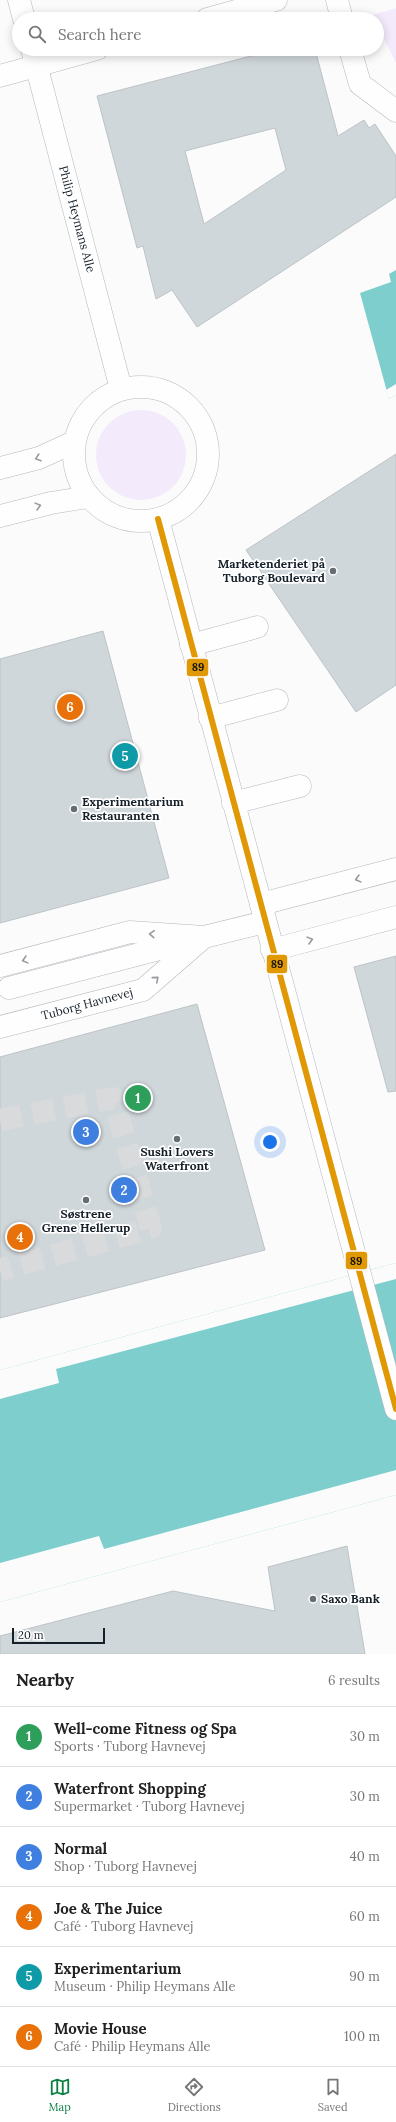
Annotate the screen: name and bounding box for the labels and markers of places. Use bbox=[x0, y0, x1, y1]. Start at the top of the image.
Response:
place label: Marketenderiet på Tuborg Boulevard bbox=[218, 556, 326, 585]
marker: Marketenderiet på Tuborg Boulevard bbox=[328, 566, 338, 576]
pin: 6 bbox=[57, 692, 83, 722]
pin: 5 bbox=[112, 741, 138, 771]
place label: Experimentarium Restauranten bbox=[82, 794, 184, 823]
marker: Experimentarium Restauranten bbox=[69, 804, 79, 814]
pin: 1 bbox=[125, 1083, 151, 1113]
pin: 3 bbox=[73, 1117, 99, 1147]
marker: Sushi Lovers Waterfront bbox=[172, 1134, 182, 1144]
place label: Sushi Lovers Waterfront bbox=[140, 1144, 214, 1173]
pin: 2 bbox=[111, 1175, 137, 1205]
marker: Søstrene Grene Hellerup bbox=[81, 1195, 91, 1205]
place label: Søstrene Grene Hellerup bbox=[42, 1206, 130, 1235]
pin: 4 bbox=[7, 1222, 33, 1252]
place label: Saxo Bank bbox=[321, 1591, 380, 1606]
marker: Saxo Bank bbox=[308, 1594, 318, 1604]

